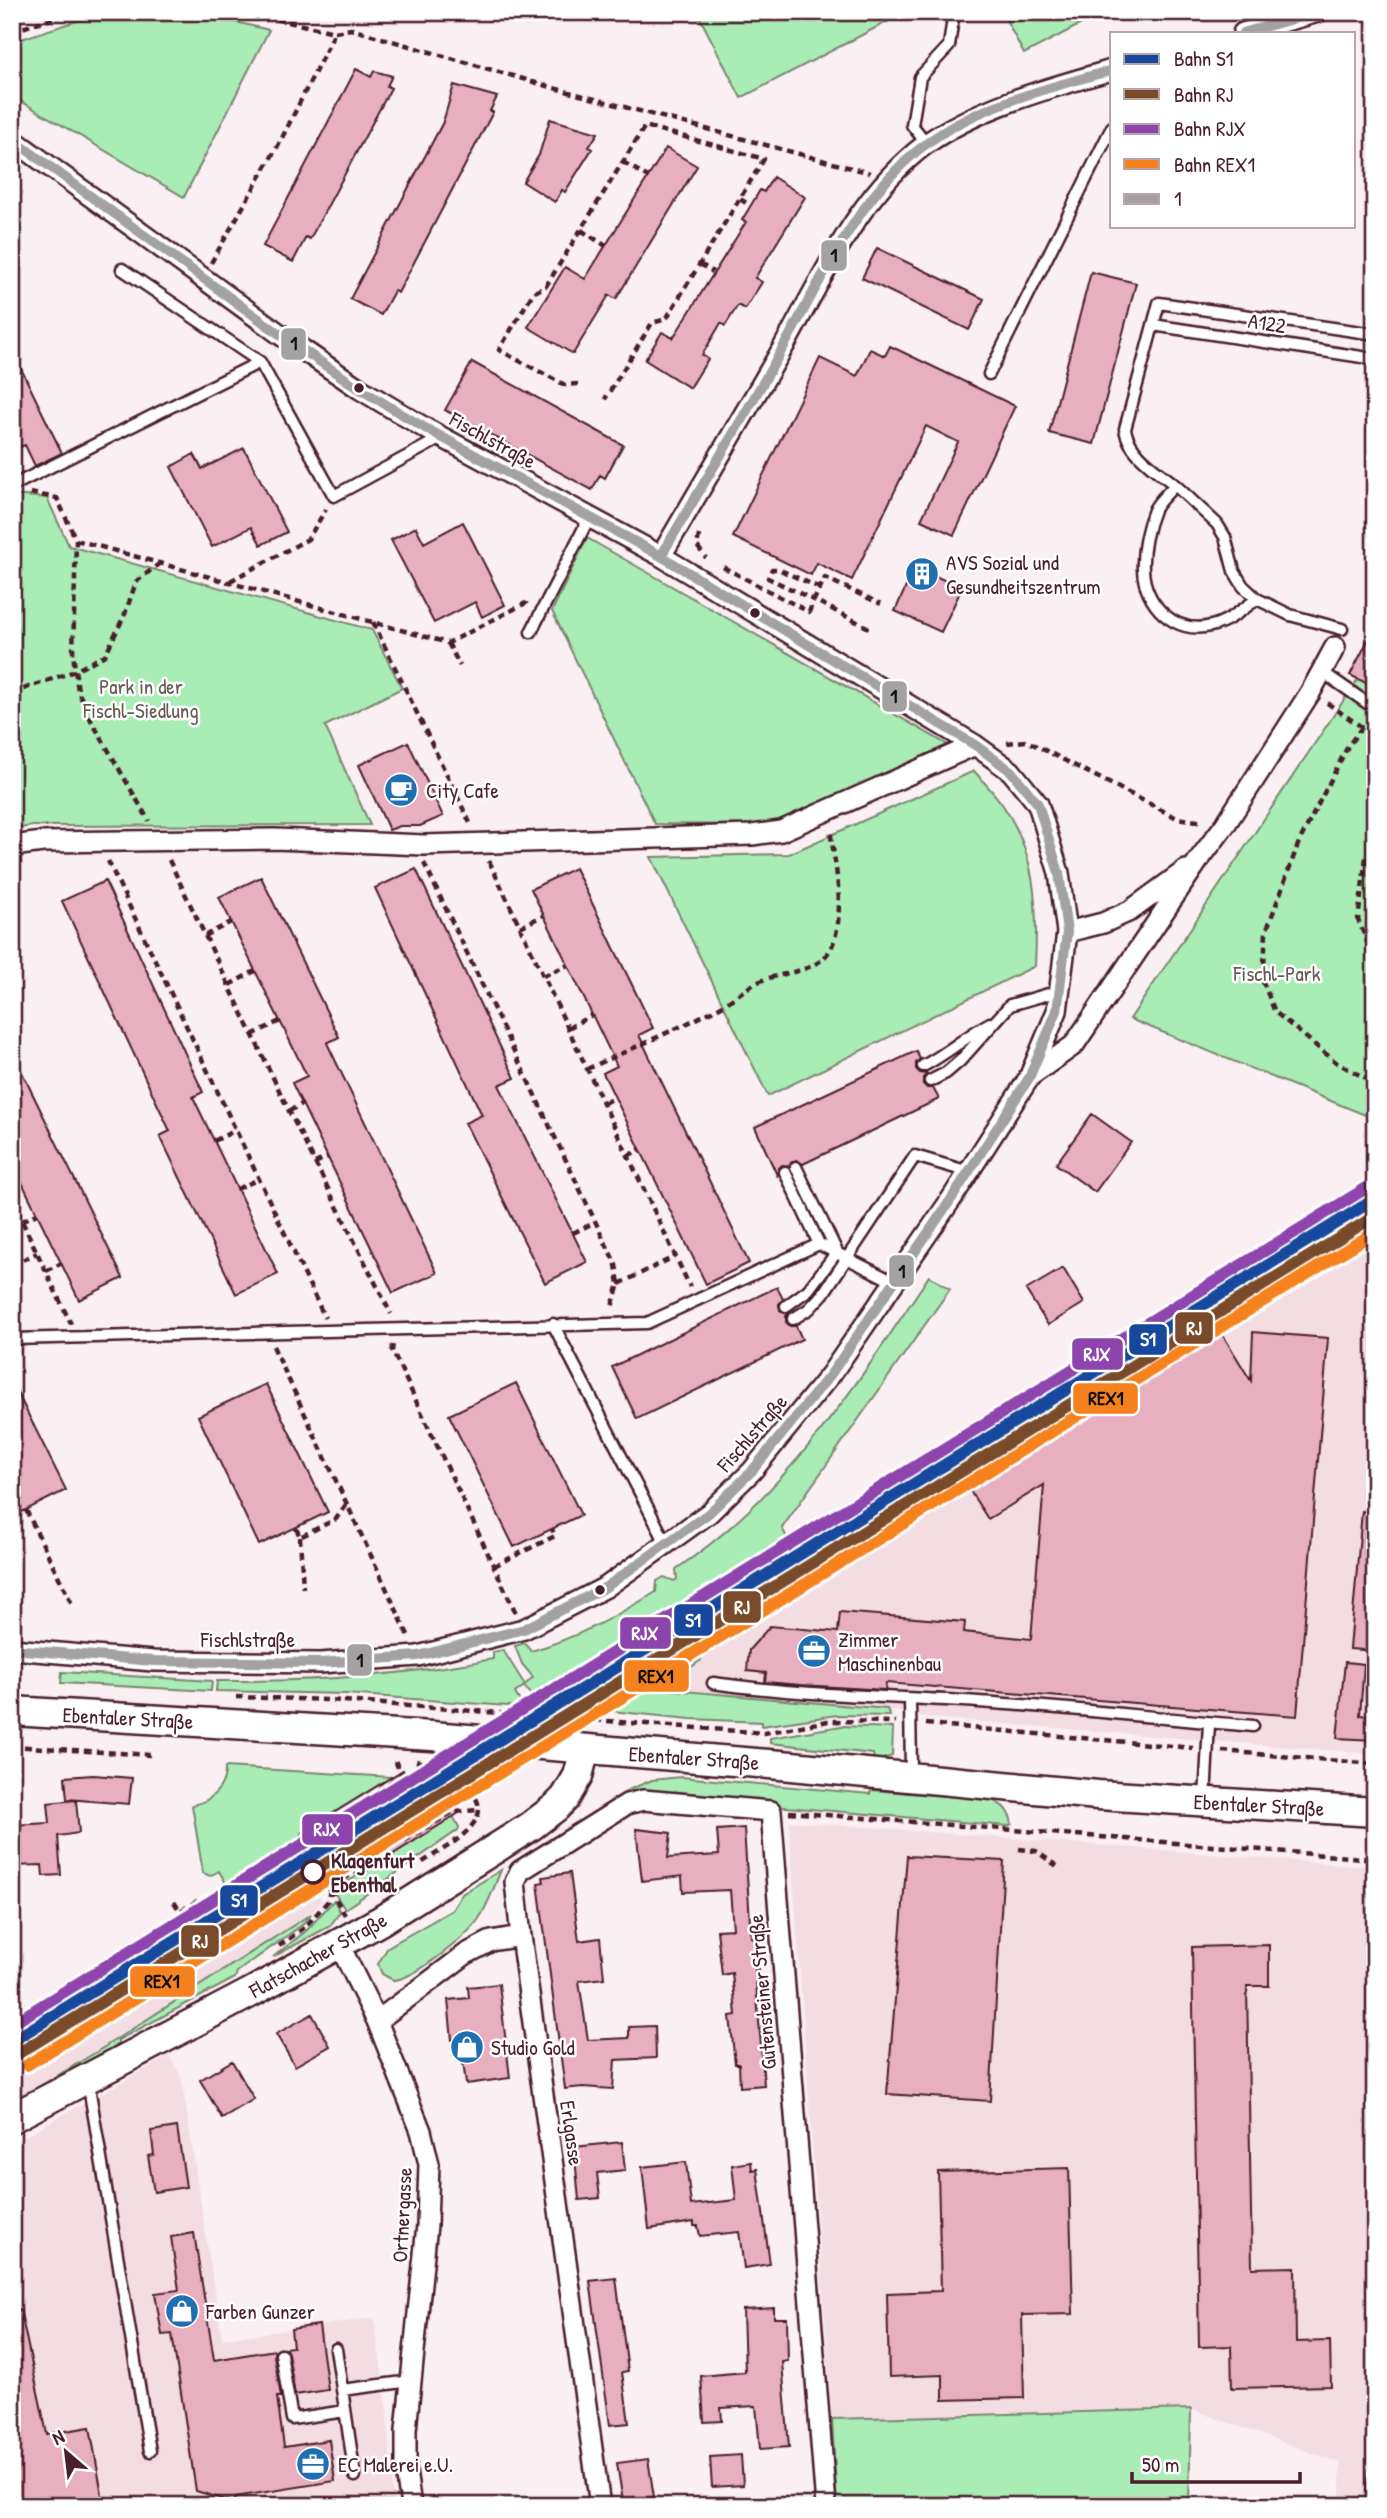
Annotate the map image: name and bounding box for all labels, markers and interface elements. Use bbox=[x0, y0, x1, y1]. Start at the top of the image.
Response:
legend bbox=[1110, 32, 1356, 228]
text: Bahn S1 bbox=[1174, 44, 1233, 73]
text: Bahn RJ bbox=[1174, 80, 1234, 109]
text: Bahn RJX bbox=[1174, 114, 1246, 143]
text: Bahn REX1 bbox=[1174, 150, 1255, 179]
text: 1 bbox=[1174, 184, 1182, 213]
line badge: 1 bbox=[820, 239, 848, 272]
text: 1 bbox=[831, 242, 838, 268]
street label: A122 bbox=[1246, 306, 1288, 340]
line badge: 1 bbox=[280, 327, 307, 361]
text: 1 bbox=[291, 330, 298, 356]
unlabelled marker bbox=[352, 381, 366, 395]
street label: Fischlstraße bbox=[444, 404, 541, 476]
place label: AVS Sozial und Gesundheitszentrum bbox=[946, 548, 1101, 601]
building icon: AVS Sozial und Gesundheitszentrum bbox=[903, 555, 941, 593]
unlabelled marker bbox=[748, 606, 762, 620]
park label: Park in der Fischl-Siedlung bbox=[82, 672, 199, 725]
line badge: 1 bbox=[881, 680, 908, 713]
text: 1 bbox=[891, 683, 898, 709]
cafe icon: City Cafe bbox=[382, 771, 420, 809]
place label: City Cafe bbox=[426, 776, 499, 805]
park label: Fischl-Park bbox=[1233, 959, 1321, 988]
line badge: 1 bbox=[888, 1254, 915, 1288]
text: 1 bbox=[899, 1258, 906, 1284]
line badge: RJ bbox=[1174, 1311, 1214, 1345]
text: RJ bbox=[1186, 1315, 1202, 1341]
line badge: S1 bbox=[1128, 1323, 1168, 1356]
text: S1 bbox=[1140, 1326, 1156, 1352]
line badge: RJX bbox=[1071, 1337, 1124, 1371]
text: RJX bbox=[1083, 1341, 1111, 1367]
line badge: REX1 bbox=[1072, 1382, 1139, 1415]
text: REX1 bbox=[1088, 1385, 1124, 1411]
street label: Fischlstraße bbox=[709, 1388, 794, 1479]
unlabelled marker bbox=[593, 1583, 607, 1597]
line badge: RJ bbox=[722, 1590, 762, 1624]
text: RJ bbox=[734, 1594, 750, 1620]
line badge: S1 bbox=[673, 1603, 714, 1637]
text: S1 bbox=[685, 1607, 701, 1633]
line badge: RJX bbox=[619, 1616, 672, 1650]
text: RJX bbox=[631, 1620, 659, 1646]
street label: Fischlstraße bbox=[200, 1625, 295, 1654]
place label: Zimmer Maschinenbau bbox=[838, 1625, 942, 1678]
office icon: Zimmer Maschinenbau bbox=[795, 1632, 833, 1670]
line badge: 1 bbox=[346, 1643, 373, 1677]
text: 1 bbox=[357, 1647, 364, 1673]
line badge: REX1 bbox=[623, 1659, 690, 1693]
text: REX1 bbox=[638, 1663, 674, 1689]
street label: Ebentaler Straße bbox=[62, 1700, 194, 1736]
street label: Ebentaler Straße bbox=[628, 1739, 760, 1777]
street label: Ebentaler Straße bbox=[1193, 1787, 1325, 1823]
line badge: RJX bbox=[301, 1813, 354, 1846]
text: RJX bbox=[313, 1816, 341, 1842]
place label: Klagenfurt Ebenthal bbox=[331, 1846, 415, 1899]
marker: Klagenfurt Ebenthal bbox=[301, 1860, 325, 1884]
line badge: S1 bbox=[219, 1884, 259, 1917]
text: S1 bbox=[231, 1887, 247, 1913]
street label: Flatschacher Straße bbox=[243, 1905, 392, 2005]
street label: Gutensteiner Straße bbox=[741, 1913, 783, 2071]
line badge: RJ bbox=[180, 1924, 220, 1958]
text: RJ bbox=[192, 1928, 208, 1954]
line badge: REX1 bbox=[129, 1965, 196, 1998]
text: REX1 bbox=[144, 1968, 180, 1994]
shop icon: Studio Gold bbox=[448, 2028, 486, 2066]
place label: Studio Gold bbox=[491, 2033, 575, 2062]
street label: Erlgasse bbox=[553, 2099, 591, 2167]
street label: Ortnergasse bbox=[385, 2167, 419, 2263]
shop icon: Farben Gunzer bbox=[163, 2292, 201, 2330]
place label: Farben Gunzer bbox=[205, 2297, 315, 2326]
north arrow bbox=[32, 2416, 102, 2486]
text: N bbox=[47, 2423, 69, 2451]
scale bar bbox=[1132, 2441, 1300, 2485]
office icon: EC Malerei e.U. bbox=[294, 2445, 332, 2483]
place label: EC Malerei e.U. bbox=[338, 2450, 453, 2479]
text: 50 m bbox=[1142, 2450, 1179, 2479]

